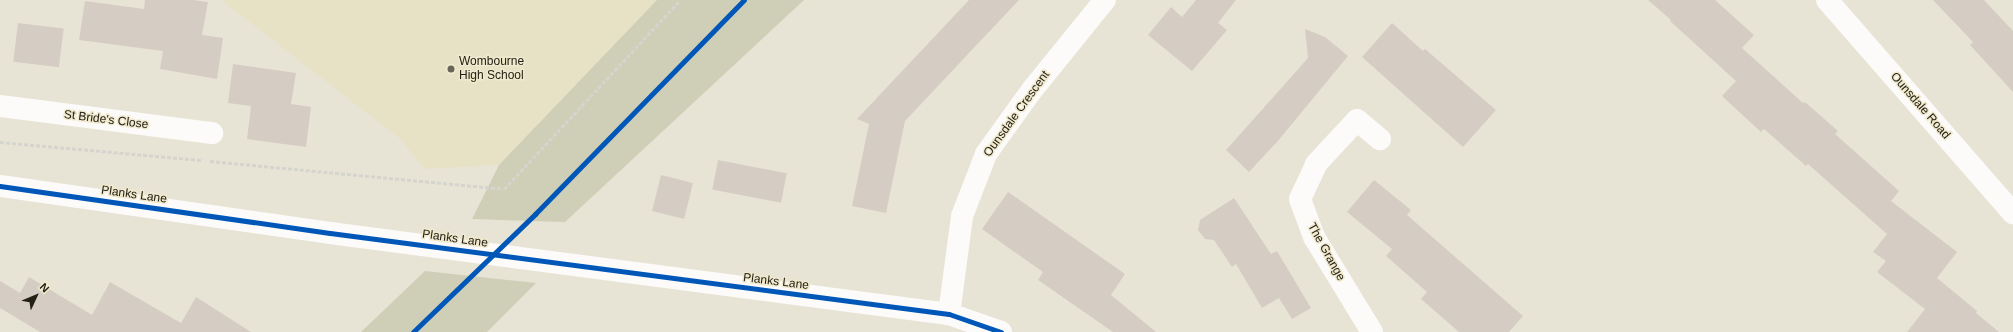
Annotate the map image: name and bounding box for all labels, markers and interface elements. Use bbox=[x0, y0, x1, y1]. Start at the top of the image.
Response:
place label: Wombourne High School bbox=[459, 55, 524, 83]
marker: Wombourne High School bbox=[446, 64, 456, 74]
street label: Ounsdale Crescent bbox=[981, 68, 1053, 160]
street label: Ounsdale Road bbox=[1887, 70, 1953, 142]
street label: St Bride's Close bbox=[63, 108, 149, 132]
street label: Planks Lane bbox=[100, 183, 168, 207]
street label: The Grange bbox=[1304, 221, 1348, 283]
street label: Planks Lane bbox=[421, 227, 489, 251]
street label: Planks Lane bbox=[742, 271, 810, 293]
north arrow bbox=[16, 276, 56, 316]
text: N bbox=[38, 281, 52, 295]

